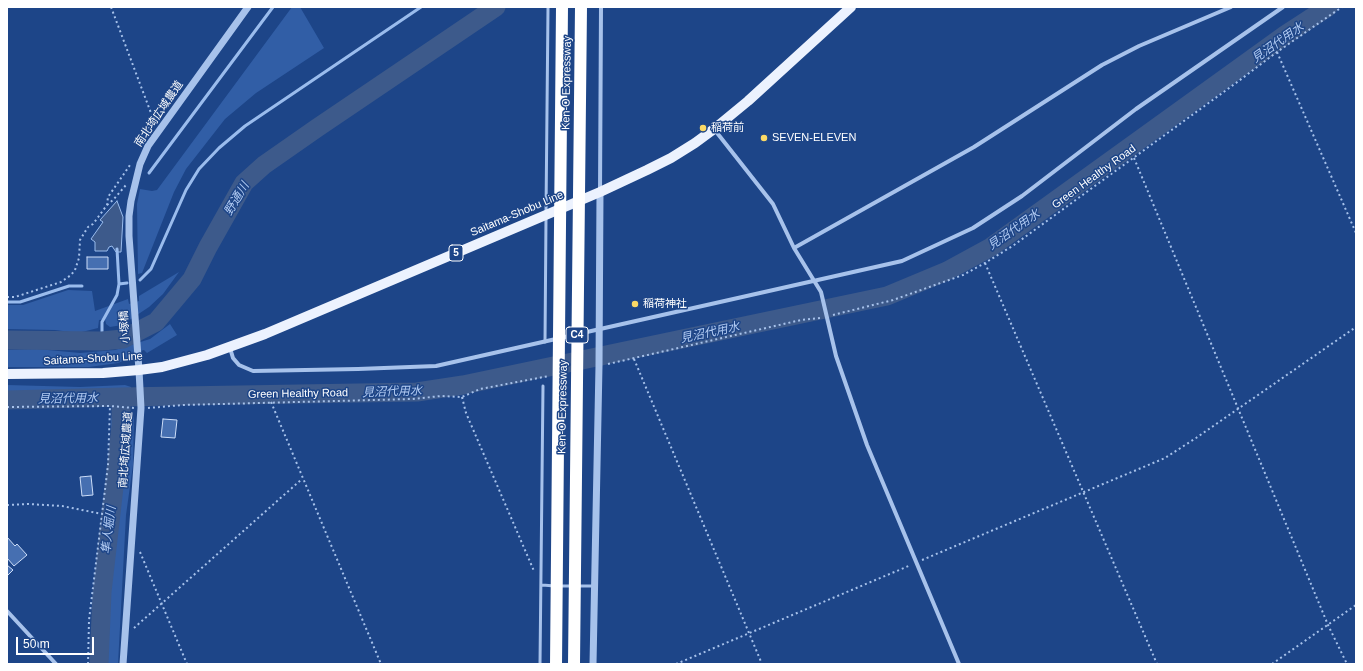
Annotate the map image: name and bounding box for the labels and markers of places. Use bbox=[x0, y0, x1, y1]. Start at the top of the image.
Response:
place label: 稲荷前 bbox=[711, 121, 744, 135]
marker: 稲荷前 bbox=[698, 123, 708, 133]
place label: SEVEN‐ELEVEN bbox=[772, 131, 856, 145]
marker: SEVEN‐ELEVEN bbox=[759, 133, 769, 143]
place label: 稲荷神社 bbox=[643, 297, 687, 311]
marker: 稲荷神社 bbox=[630, 299, 640, 309]

